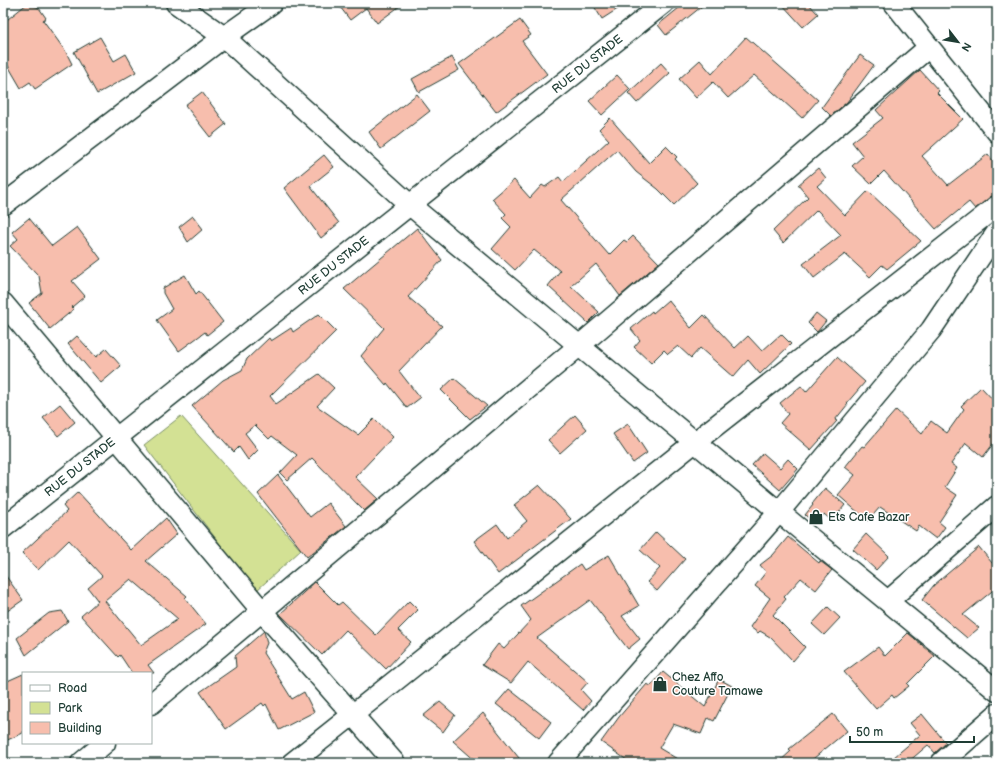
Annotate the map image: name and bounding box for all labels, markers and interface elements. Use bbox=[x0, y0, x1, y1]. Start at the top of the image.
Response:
north arrow bbox=[938, 22, 978, 62]
street label: RUE DU STADE bbox=[549, 31, 626, 97]
text: N bbox=[958, 40, 974, 54]
street label: RUE DU STADE bbox=[295, 233, 372, 298]
street label: RUE DU STADE bbox=[41, 434, 118, 500]
shop icon: Ets Cafe Bazar bbox=[807, 508, 825, 526]
place label: Ets Cafe Bazar bbox=[828, 510, 910, 525]
place label: Chez Affo Couture Tamawe bbox=[672, 670, 763, 699]
legend bbox=[22, 672, 152, 744]
shop icon: Chez Affo Couture Tamawe bbox=[651, 675, 669, 693]
text: Road bbox=[58, 681, 87, 696]
text: Park bbox=[58, 701, 82, 716]
scale bar bbox=[850, 718, 974, 744]
text: Building bbox=[58, 721, 102, 736]
text: 50 m bbox=[856, 725, 883, 740]

